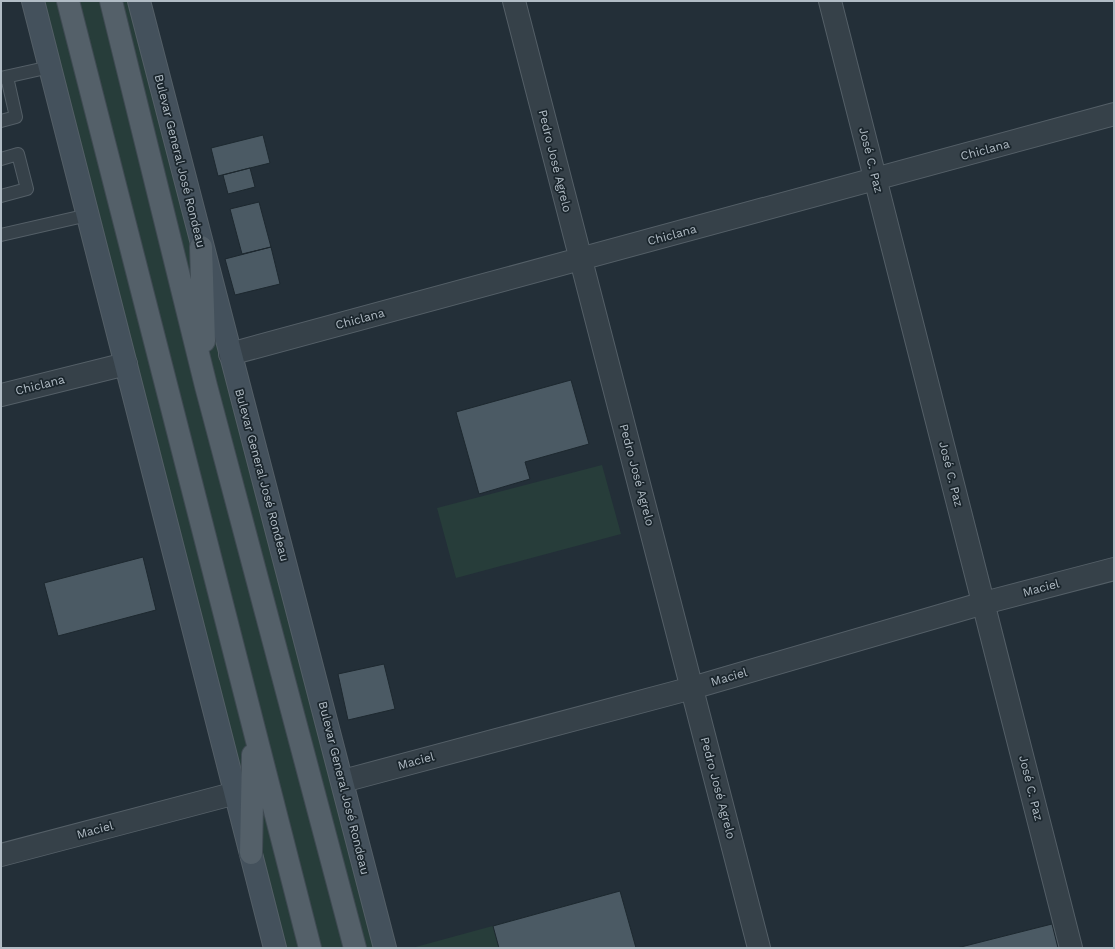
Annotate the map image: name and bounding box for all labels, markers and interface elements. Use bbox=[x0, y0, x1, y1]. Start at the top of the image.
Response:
street label: Bulevar General José Rondeau bbox=[152, 73, 208, 249]
street label: Pedro José Agrelo bbox=[536, 108, 574, 214]
street label: José C. Paz bbox=[856, 126, 886, 194]
street label: Chiclana bbox=[959, 137, 1011, 163]
street label: Chiclana bbox=[646, 222, 698, 248]
street label: Chiclana bbox=[334, 306, 386, 332]
street label: Chiclana bbox=[14, 372, 66, 398]
street label: Bulevar General José Rondeau bbox=[232, 387, 292, 563]
street label: Pedro José Agrelo bbox=[617, 423, 657, 527]
street label: José C. Paz bbox=[936, 440, 966, 508]
street label: Maciel bbox=[1021, 576, 1061, 600]
street label: Maciel bbox=[709, 665, 749, 689]
street label: Bulevar General José Rondeau bbox=[316, 700, 372, 876]
street label: Pedro José Agrelo bbox=[698, 736, 738, 840]
street label: Maciel bbox=[396, 749, 436, 773]
street label: José C. Paz bbox=[1016, 754, 1046, 822]
street label: Maciel bbox=[75, 818, 115, 842]

